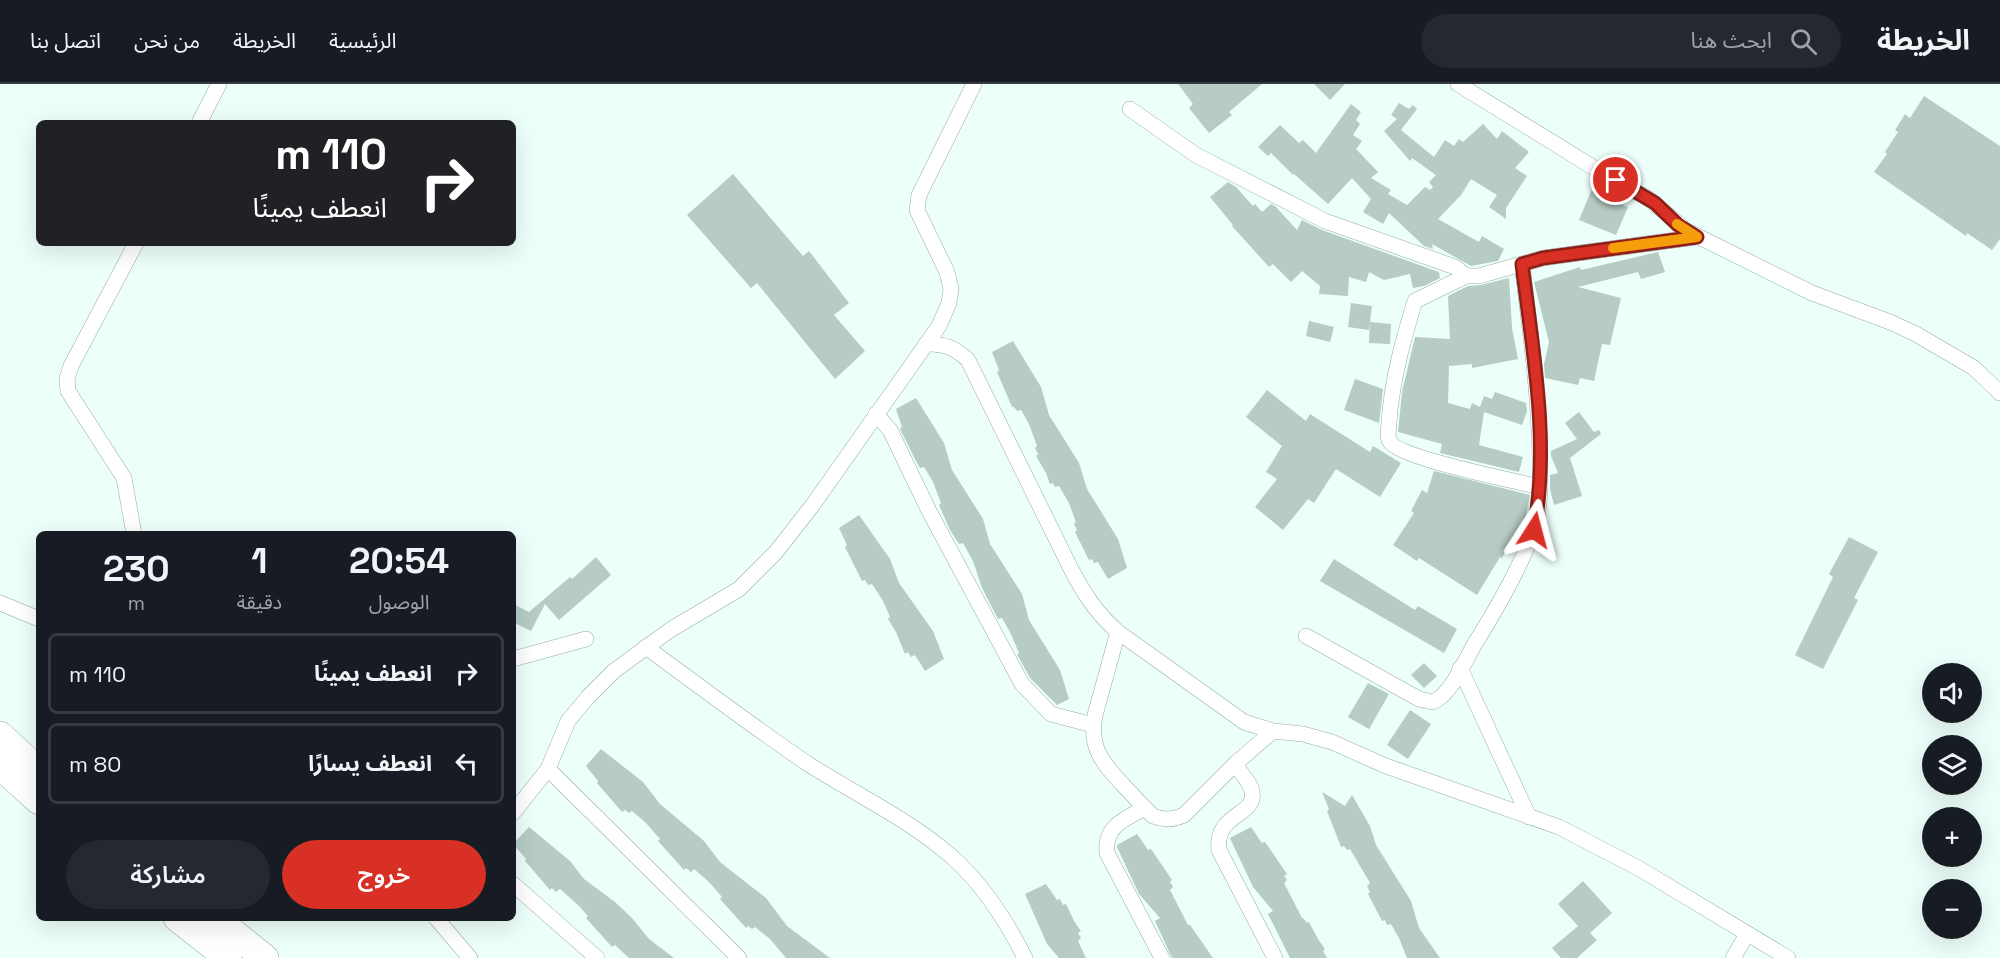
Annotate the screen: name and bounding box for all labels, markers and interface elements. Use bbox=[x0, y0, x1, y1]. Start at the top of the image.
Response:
search box bbox=[1421, 14, 1841, 68]
text: الخريطة bbox=[1877, 22, 1970, 58]
icon: search bbox=[1787, 25, 1820, 58]
text: ابحث هنا bbox=[1691, 26, 1772, 54]
text: اتصل بنا bbox=[30, 27, 101, 54]
text: من نحن bbox=[134, 27, 200, 54]
text: الخريطة bbox=[233, 27, 296, 54]
text: الرئيسية bbox=[329, 27, 396, 54]
text: 110 m bbox=[275, 128, 387, 181]
icon: right bbox=[408, 144, 486, 222]
pin bbox=[1590, 154, 1641, 205]
icon: arrive bbox=[1599, 163, 1632, 196]
text: انعطف يمينًا bbox=[253, 190, 387, 225]
position arrow bbox=[1502, 498, 1566, 562]
text: 1 bbox=[251, 538, 267, 584]
text: 20:54 bbox=[349, 538, 449, 584]
text: 230 bbox=[103, 546, 170, 592]
text: دقيقة bbox=[237, 589, 282, 615]
text: الوصول bbox=[369, 589, 429, 615]
text: m bbox=[128, 590, 145, 616]
icon: right bbox=[450, 657, 483, 690]
text: انعطف يمينًا bbox=[314, 659, 432, 687]
text: 110 m bbox=[69, 660, 126, 688]
map controls bbox=[1922, 663, 1982, 939]
button: sound bbox=[1922, 663, 1982, 723]
button: layers bbox=[1922, 735, 1982, 795]
icon: left bbox=[450, 747, 483, 780]
text: انعطف يسارًا bbox=[308, 749, 432, 777]
text: 80 m bbox=[69, 750, 121, 778]
button: + bbox=[1922, 807, 1982, 867]
button: مشاركة bbox=[66, 840, 270, 909]
button: خروج bbox=[282, 840, 486, 909]
button: − bbox=[1922, 879, 1982, 939]

